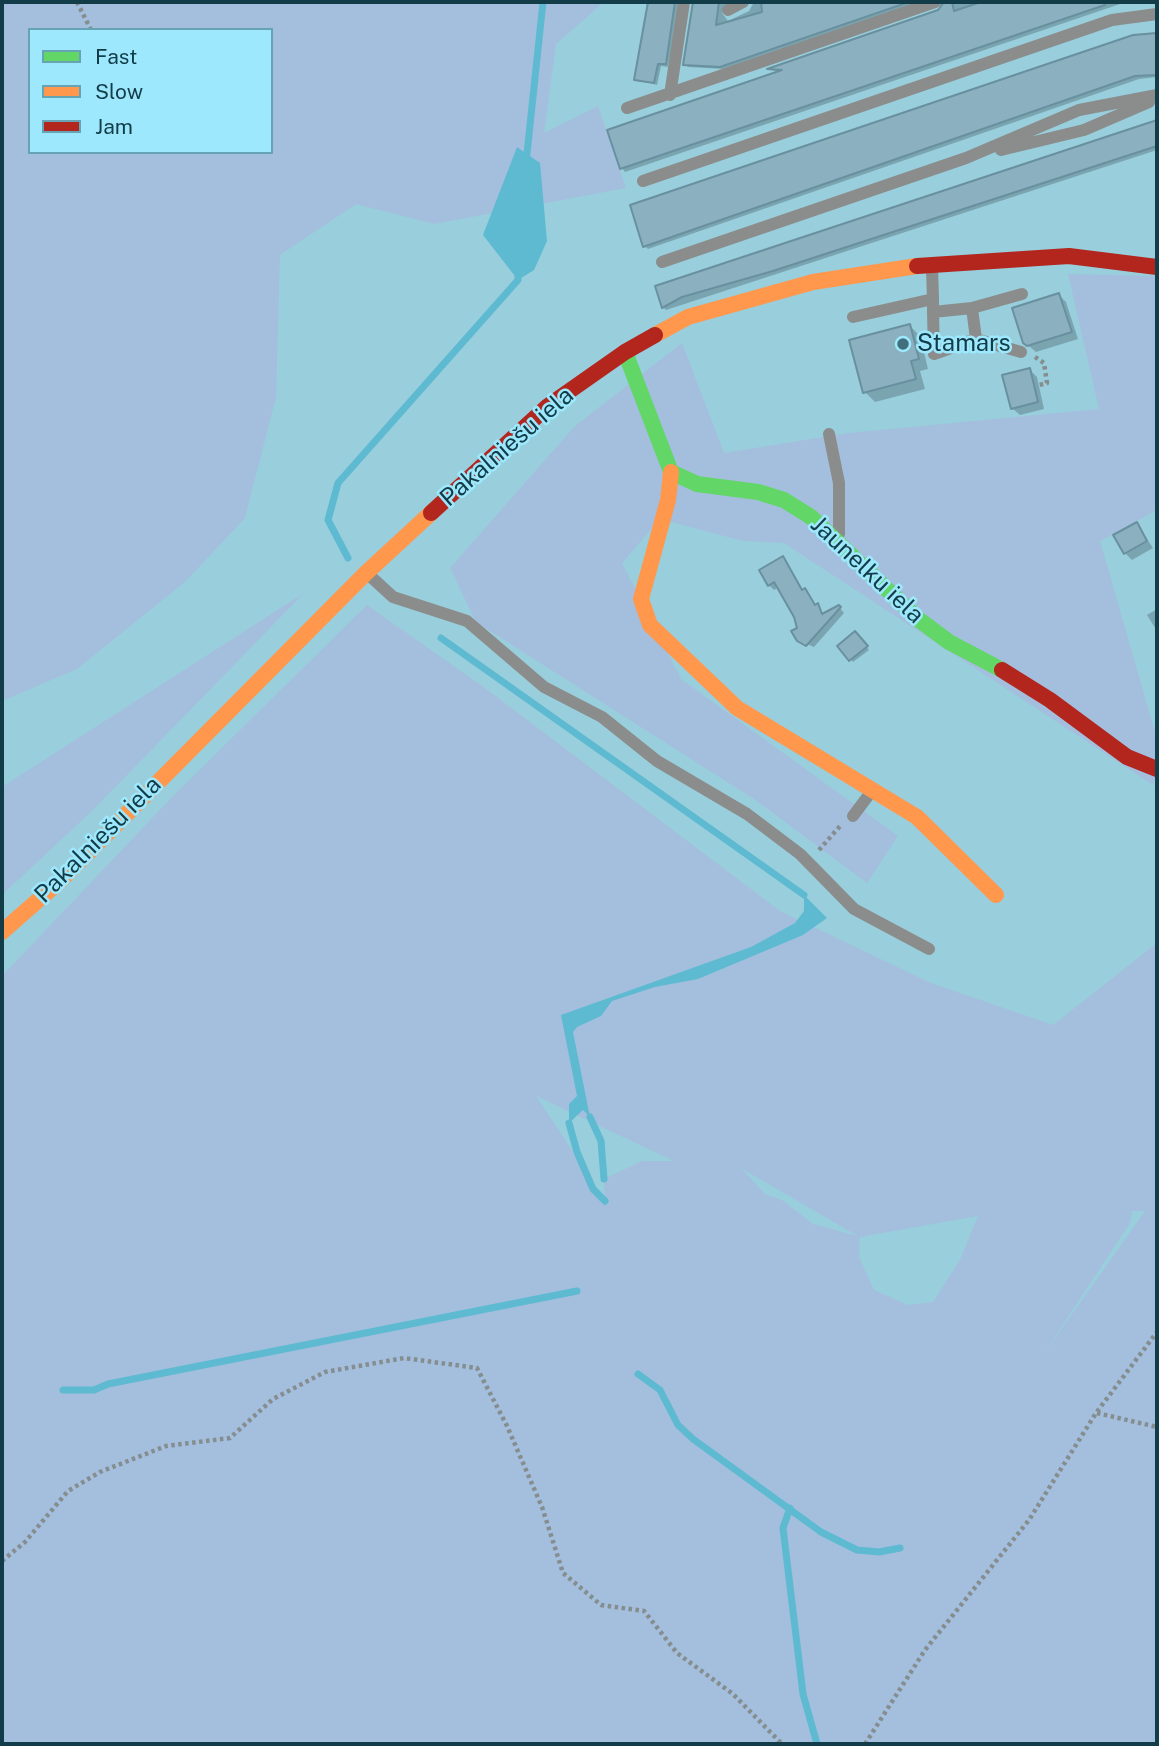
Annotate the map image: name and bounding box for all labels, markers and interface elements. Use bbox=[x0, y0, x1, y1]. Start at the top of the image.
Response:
legend bbox=[28, 28, 273, 154]
text: Fast bbox=[95, 44, 137, 69]
text: Slow bbox=[95, 79, 143, 104]
text: Jam bbox=[95, 114, 133, 139]
place label: Stamars bbox=[917, 330, 1011, 358]
marker: Stamars bbox=[895, 336, 911, 352]
street label: Pakalniešu iela bbox=[435, 381, 579, 513]
street label: Jaunelku iela bbox=[804, 510, 930, 630]
street label: Pakalniešu iela bbox=[29, 771, 167, 909]

